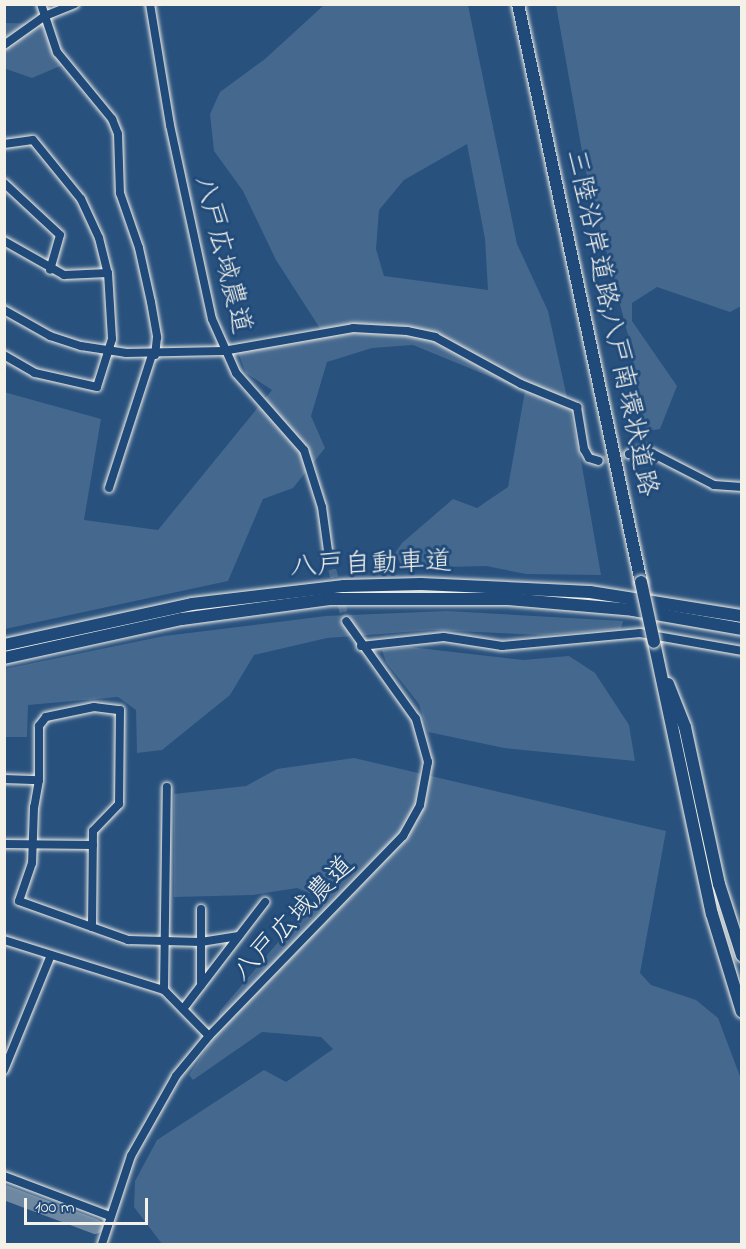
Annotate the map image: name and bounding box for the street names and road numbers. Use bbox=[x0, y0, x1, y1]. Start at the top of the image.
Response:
street label: 三陸沿岸道路;八戸南環状道路 bbox=[558, 146, 664, 500]
street label: 八戸広域農道 bbox=[187, 172, 257, 338]
street label: 八戸自動車道 bbox=[289, 546, 453, 584]
street label: 八戸広域農道 bbox=[226, 849, 362, 989]

